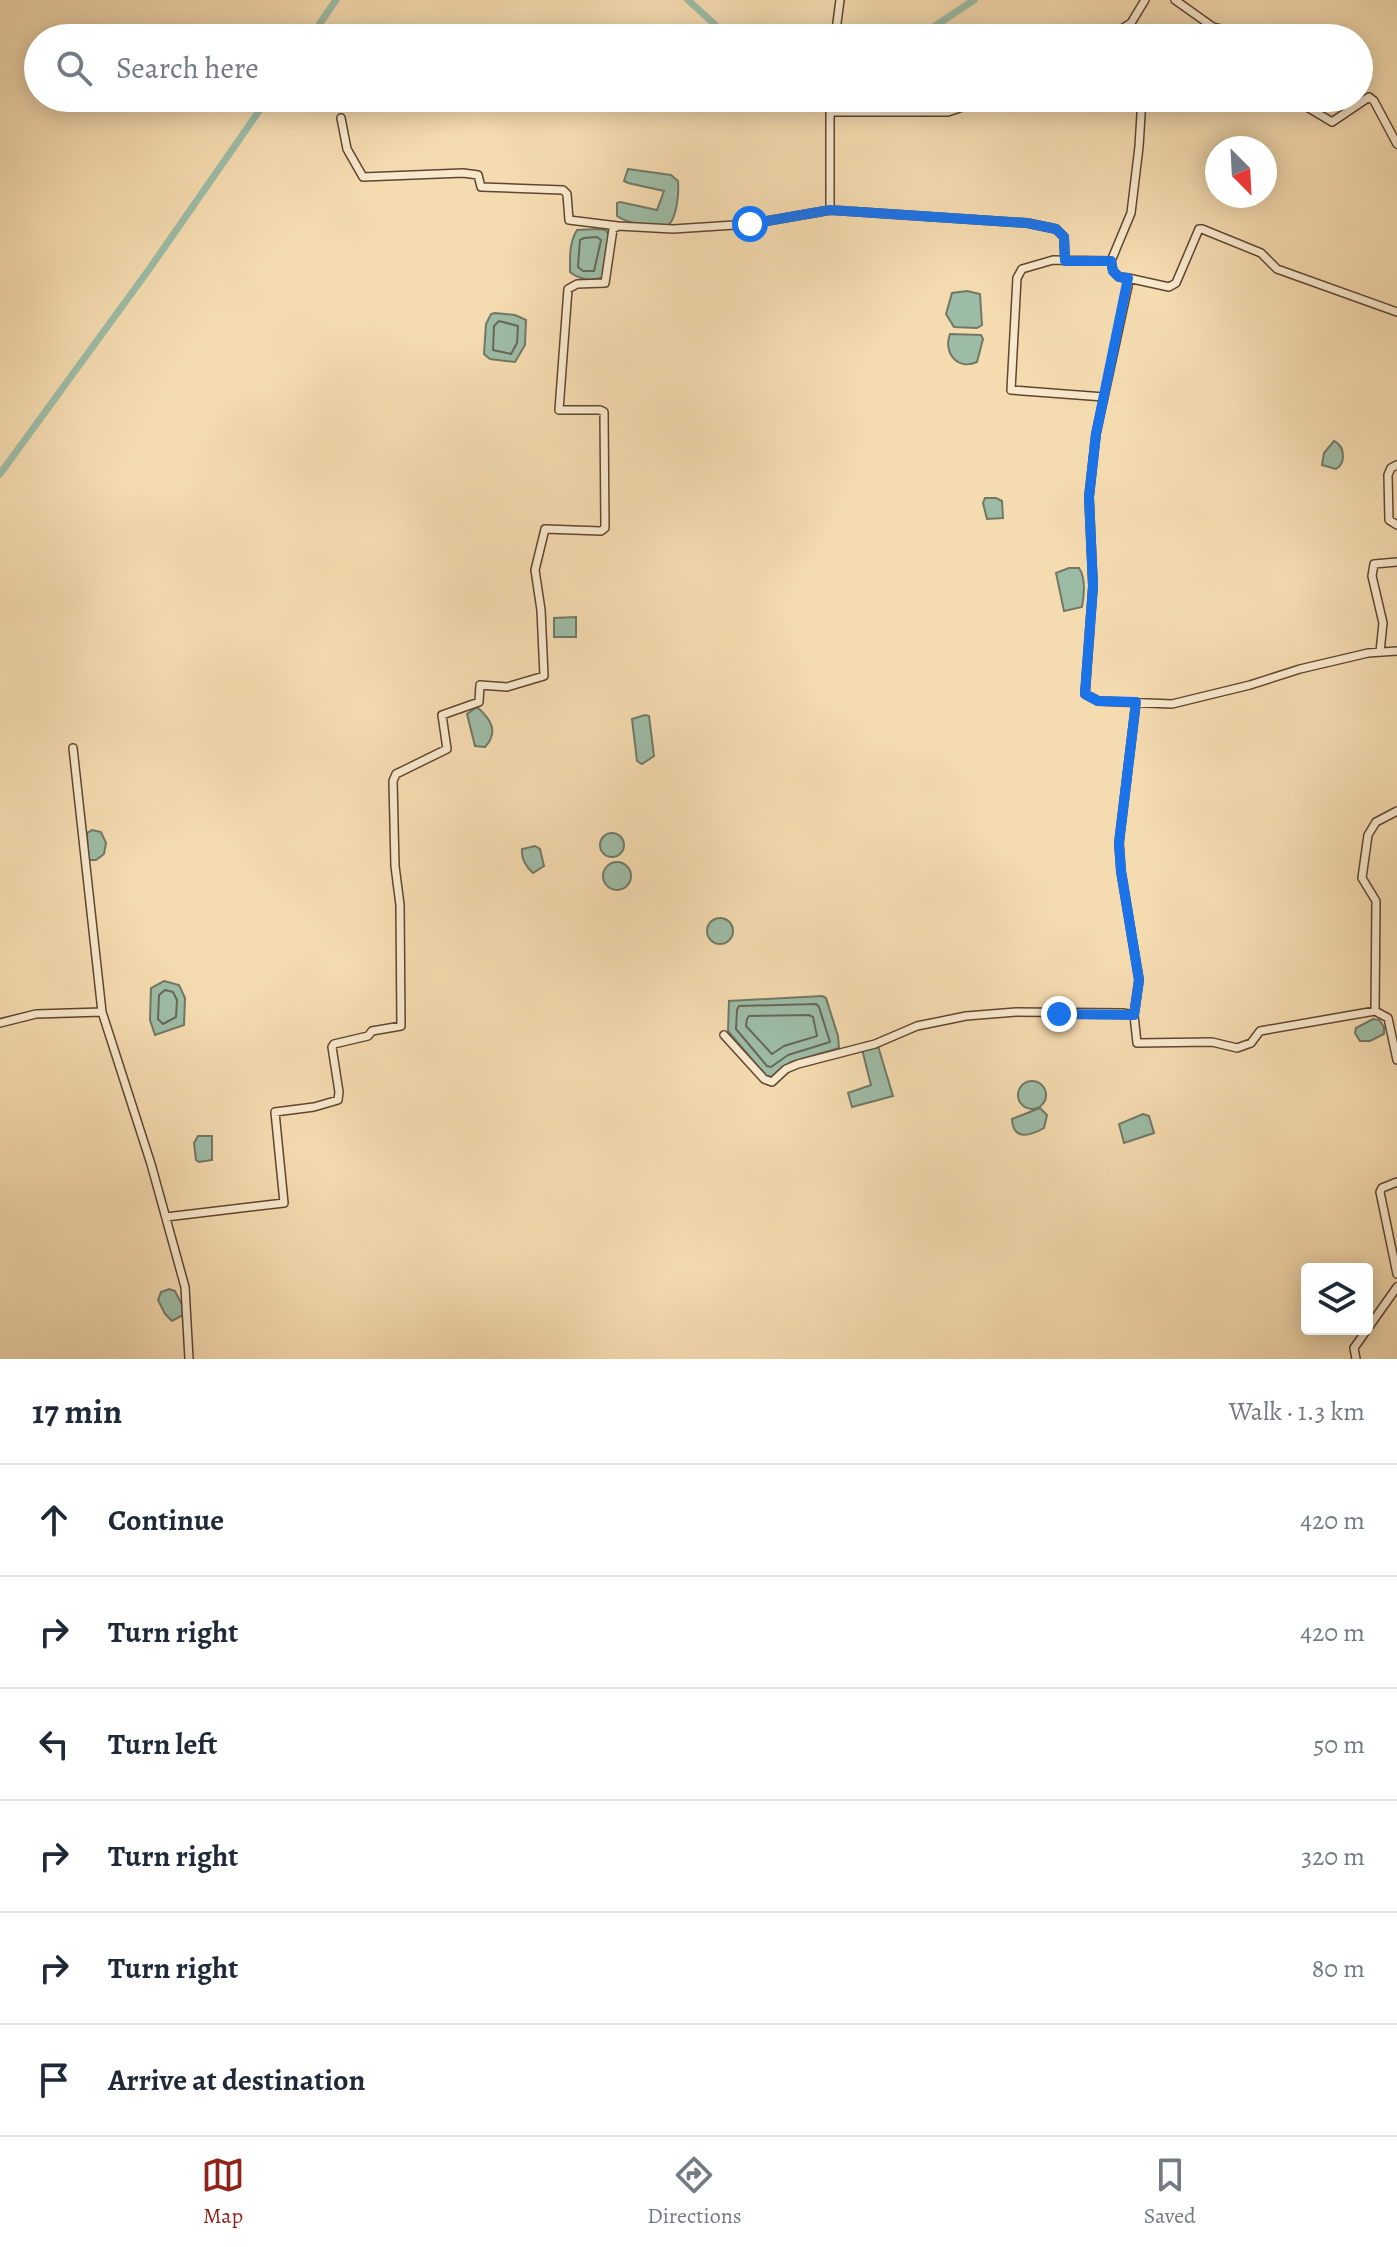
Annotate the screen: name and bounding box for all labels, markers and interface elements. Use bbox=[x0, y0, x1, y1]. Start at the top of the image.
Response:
search box bbox=[24, 24, 1373, 112]
icon: search bbox=[52, 46, 96, 90]
text: Search here bbox=[116, 48, 259, 88]
north arrow bbox=[1205, 136, 1277, 208]
route start bbox=[732, 206, 768, 242]
route end bbox=[1041, 996, 1077, 1032]
map controls bbox=[1301, 1263, 1373, 1335]
button: layers bbox=[1301, 1263, 1373, 1335]
text: 17 min bbox=[32, 1388, 122, 1435]
text: Walk · 1.3 km bbox=[1229, 1394, 1365, 1429]
icon: ahead bbox=[32, 1498, 76, 1542]
text: Continue bbox=[108, 1500, 224, 1540]
text: 420 m bbox=[1300, 1503, 1365, 1538]
icon: right bbox=[32, 1610, 76, 1654]
text: Turn right bbox=[108, 1612, 238, 1652]
text: 420 m bbox=[1300, 1615, 1365, 1650]
icon: left bbox=[32, 1722, 76, 1766]
text: Turn left bbox=[108, 1724, 217, 1764]
text: 50 m bbox=[1313, 1727, 1365, 1762]
icon: right bbox=[32, 1834, 76, 1878]
text: Turn right bbox=[108, 1836, 238, 1876]
text: 320 m bbox=[1301, 1839, 1365, 1874]
icon: right bbox=[32, 1946, 76, 1990]
text: Turn right bbox=[108, 1948, 238, 1988]
text: 80 m bbox=[1312, 1951, 1365, 1986]
icon: arrive bbox=[32, 2058, 76, 2102]
text: Arrive at destination bbox=[108, 2060, 365, 2100]
tab: Map bbox=[201, 2153, 245, 2231]
tab: Directions bbox=[647, 2153, 742, 2231]
tab: Saved bbox=[1144, 2153, 1196, 2231]

